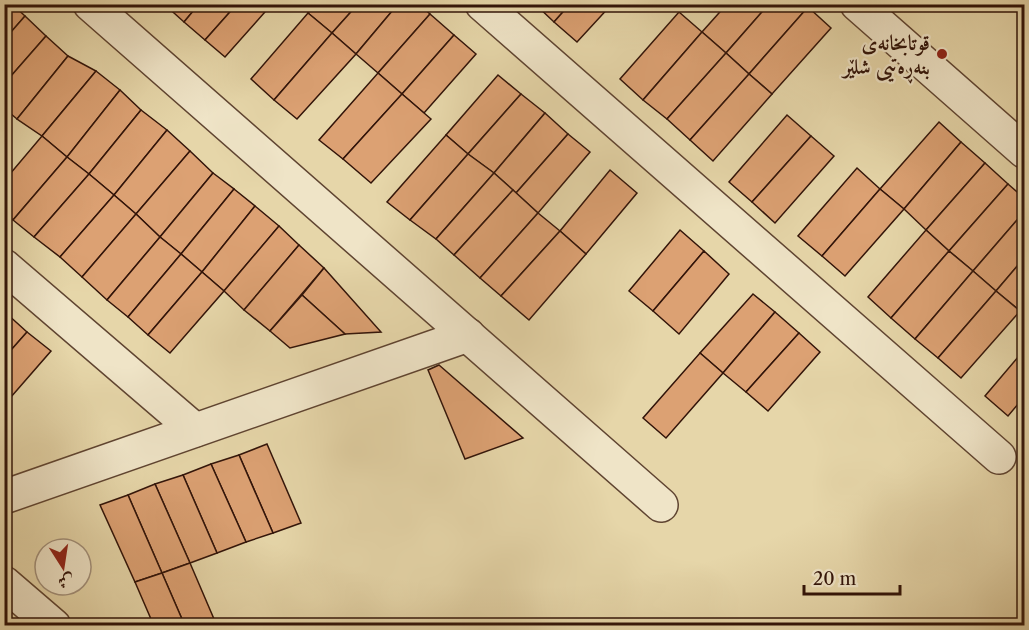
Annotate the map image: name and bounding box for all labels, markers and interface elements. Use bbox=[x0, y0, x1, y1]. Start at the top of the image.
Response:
place label: قوتابخانەی بنەڕەتیی شلێر bbox=[841, 30, 930, 84]
marker: قوتابخانەی بنەڕەتیی شلێر bbox=[935, 47, 949, 61]
north arrow bbox=[33, 537, 93, 597]
scale bar bbox=[804, 558, 900, 596]
text: 20 m bbox=[813, 568, 857, 590]
text: ش bbox=[56, 570, 76, 593]

